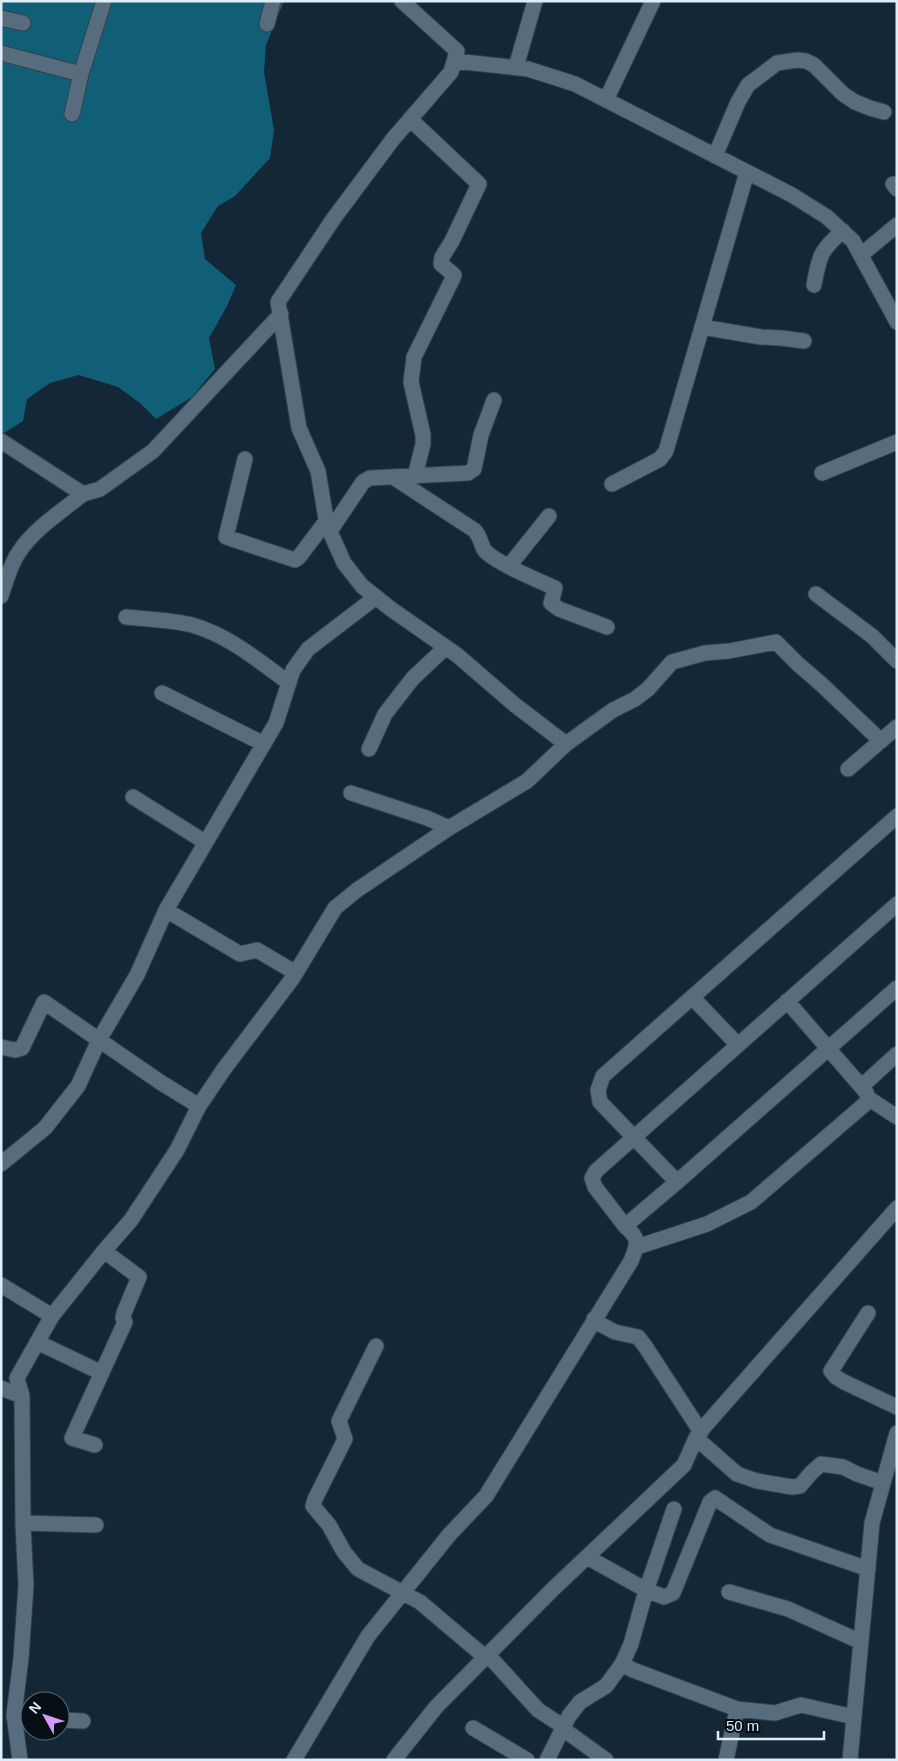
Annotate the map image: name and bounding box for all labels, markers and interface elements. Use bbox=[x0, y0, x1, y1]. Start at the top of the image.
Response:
north arrow bbox=[20, 1691, 70, 1741]
text: N bbox=[26, 1699, 44, 1717]
scale bar bbox=[718, 1708, 824, 1740]
text: 50 m bbox=[726, 1717, 759, 1734]

